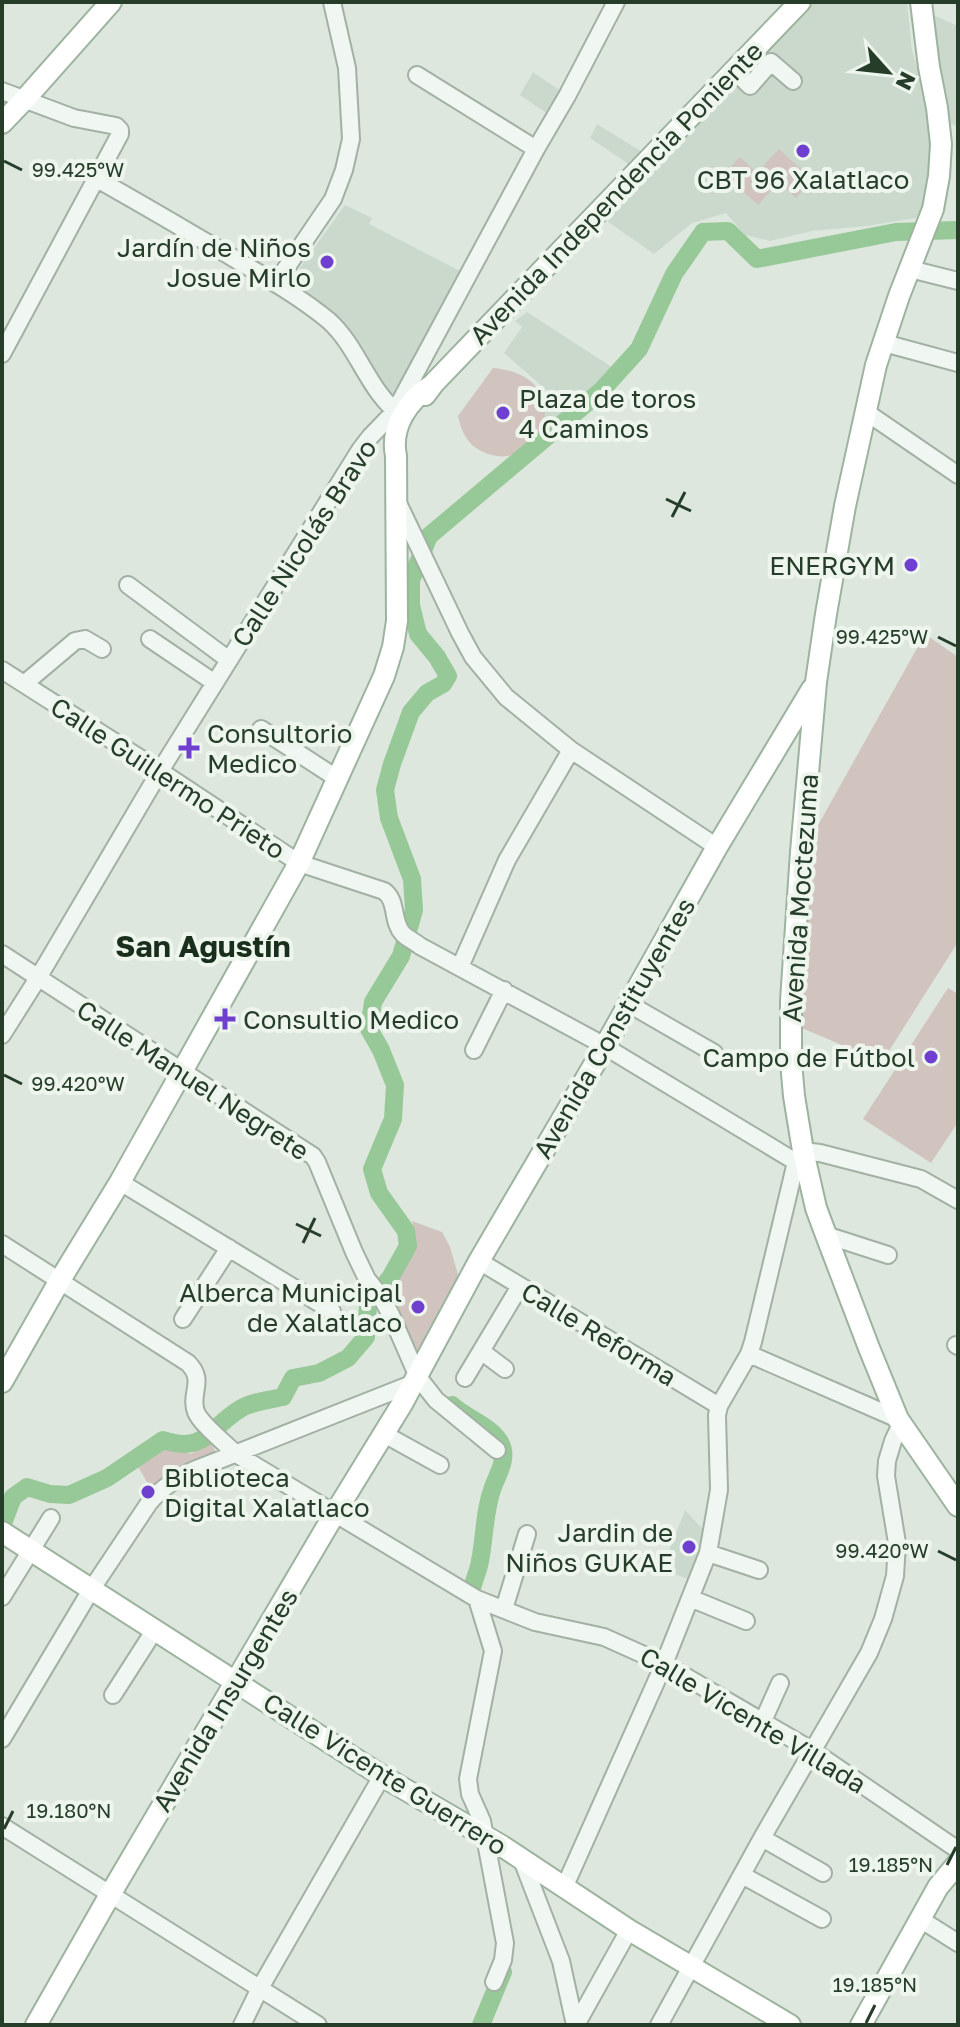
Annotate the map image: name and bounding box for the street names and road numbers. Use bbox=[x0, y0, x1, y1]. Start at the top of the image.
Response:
street label: Avenida Independencia Poniente bbox=[463, 35, 769, 351]
street label: Calle Nicolás Bravo bbox=[225, 433, 383, 653]
street label: Calle Guillermo Prieto bbox=[45, 691, 291, 865]
street label: Avenida Moctezuma bbox=[776, 773, 824, 1023]
street label: Avenida Constituyentes bbox=[527, 892, 701, 1164]
street label: Calle Manuel Negrete bbox=[71, 993, 315, 1167]
street label: Calle Reforma bbox=[516, 1276, 682, 1392]
street label: Avenida Insurgentes bbox=[146, 1583, 304, 1817]
street label: Calle Vicente Villada bbox=[634, 1640, 872, 1800]
street label: Calle Vicente Guerrero bbox=[257, 1686, 513, 1862]

